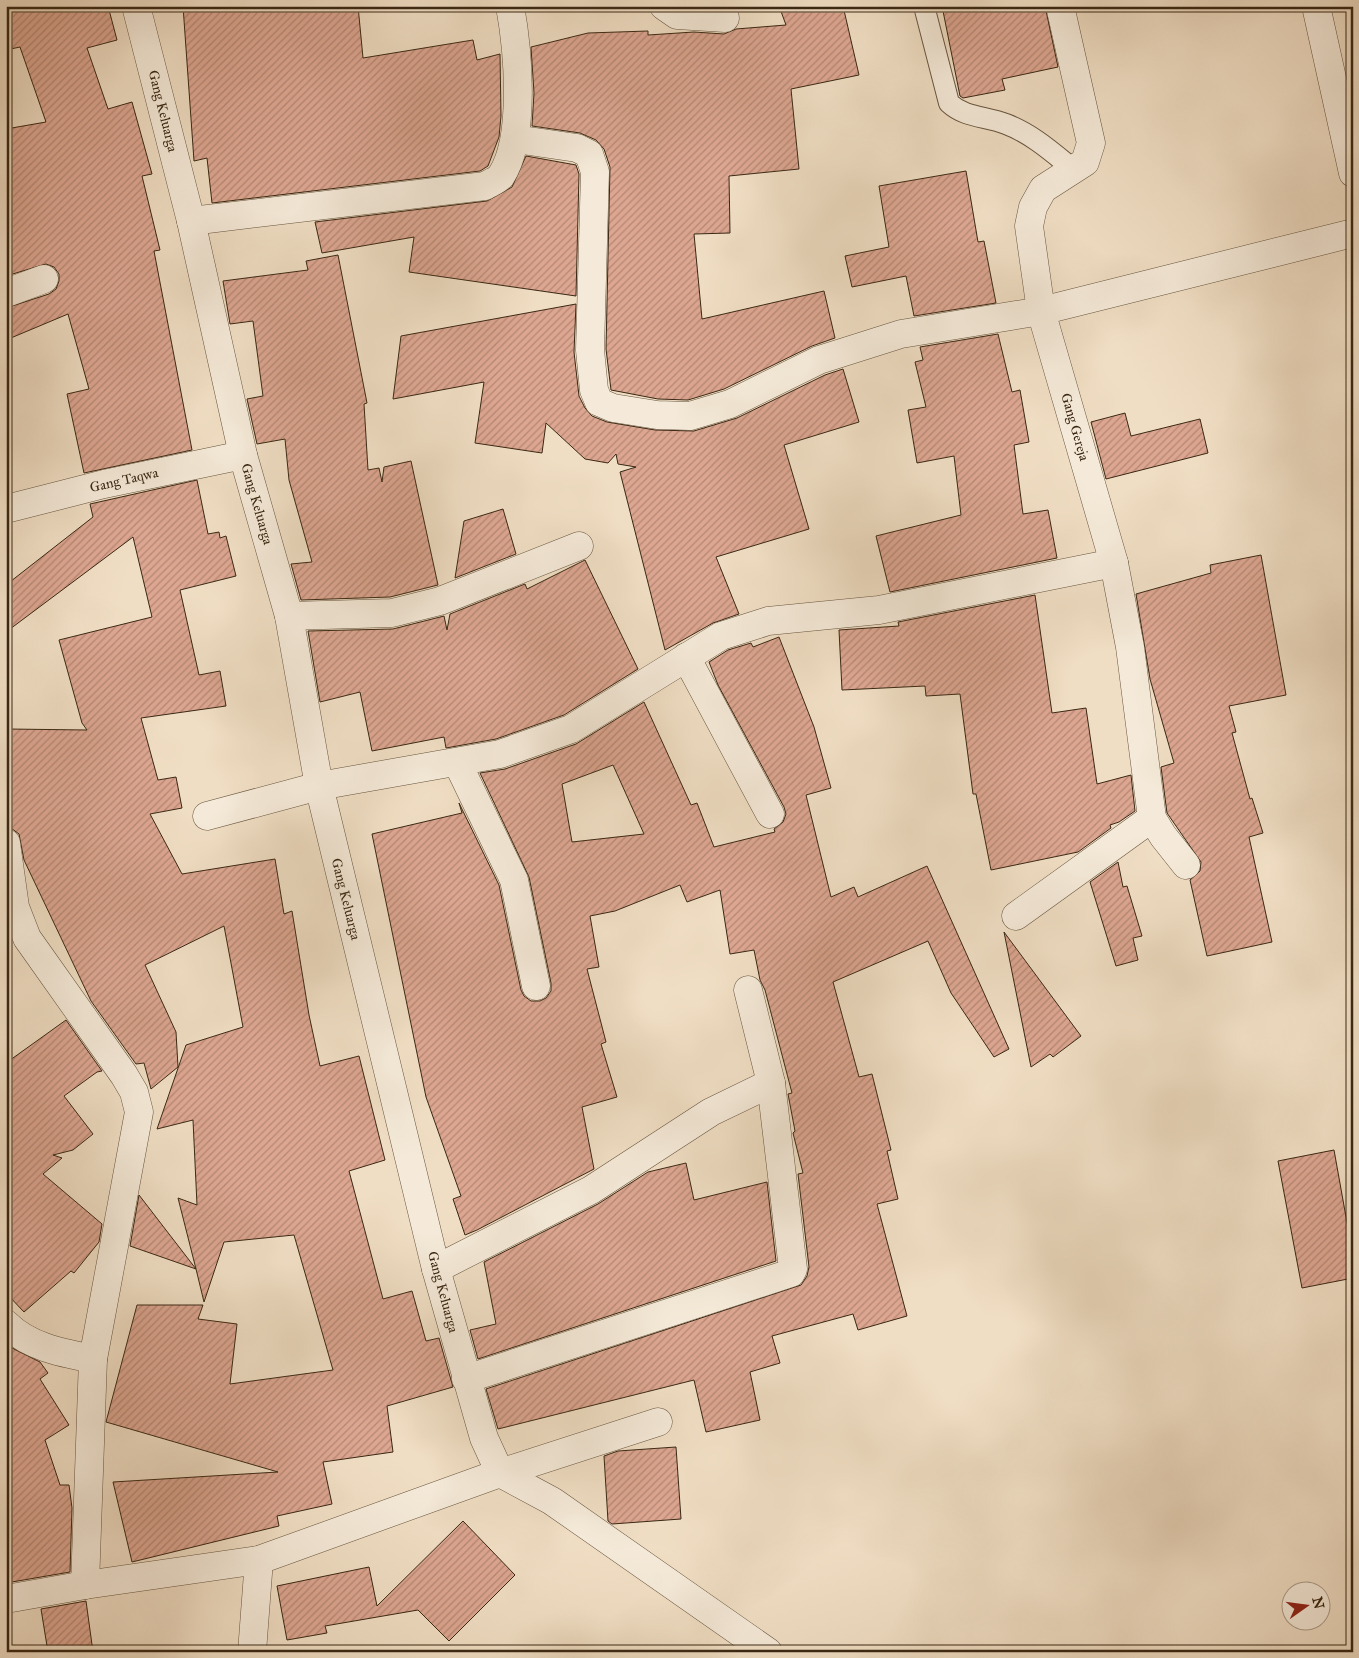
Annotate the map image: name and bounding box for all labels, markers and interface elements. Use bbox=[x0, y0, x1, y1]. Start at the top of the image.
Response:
street label: Gang Keluarga bbox=[145, 68, 181, 154]
street label: Gang Gereja bbox=[1057, 391, 1093, 463]
street label: Gang Keluarga bbox=[237, 461, 277, 547]
street label: Gang Taqwa bbox=[88, 464, 160, 497]
street label: Gang Keluarga bbox=[328, 856, 364, 942]
street label: Gang Keluarga bbox=[424, 1249, 462, 1335]
north arrow bbox=[1282, 1580, 1332, 1630]
text: N bbox=[1308, 1595, 1328, 1611]

